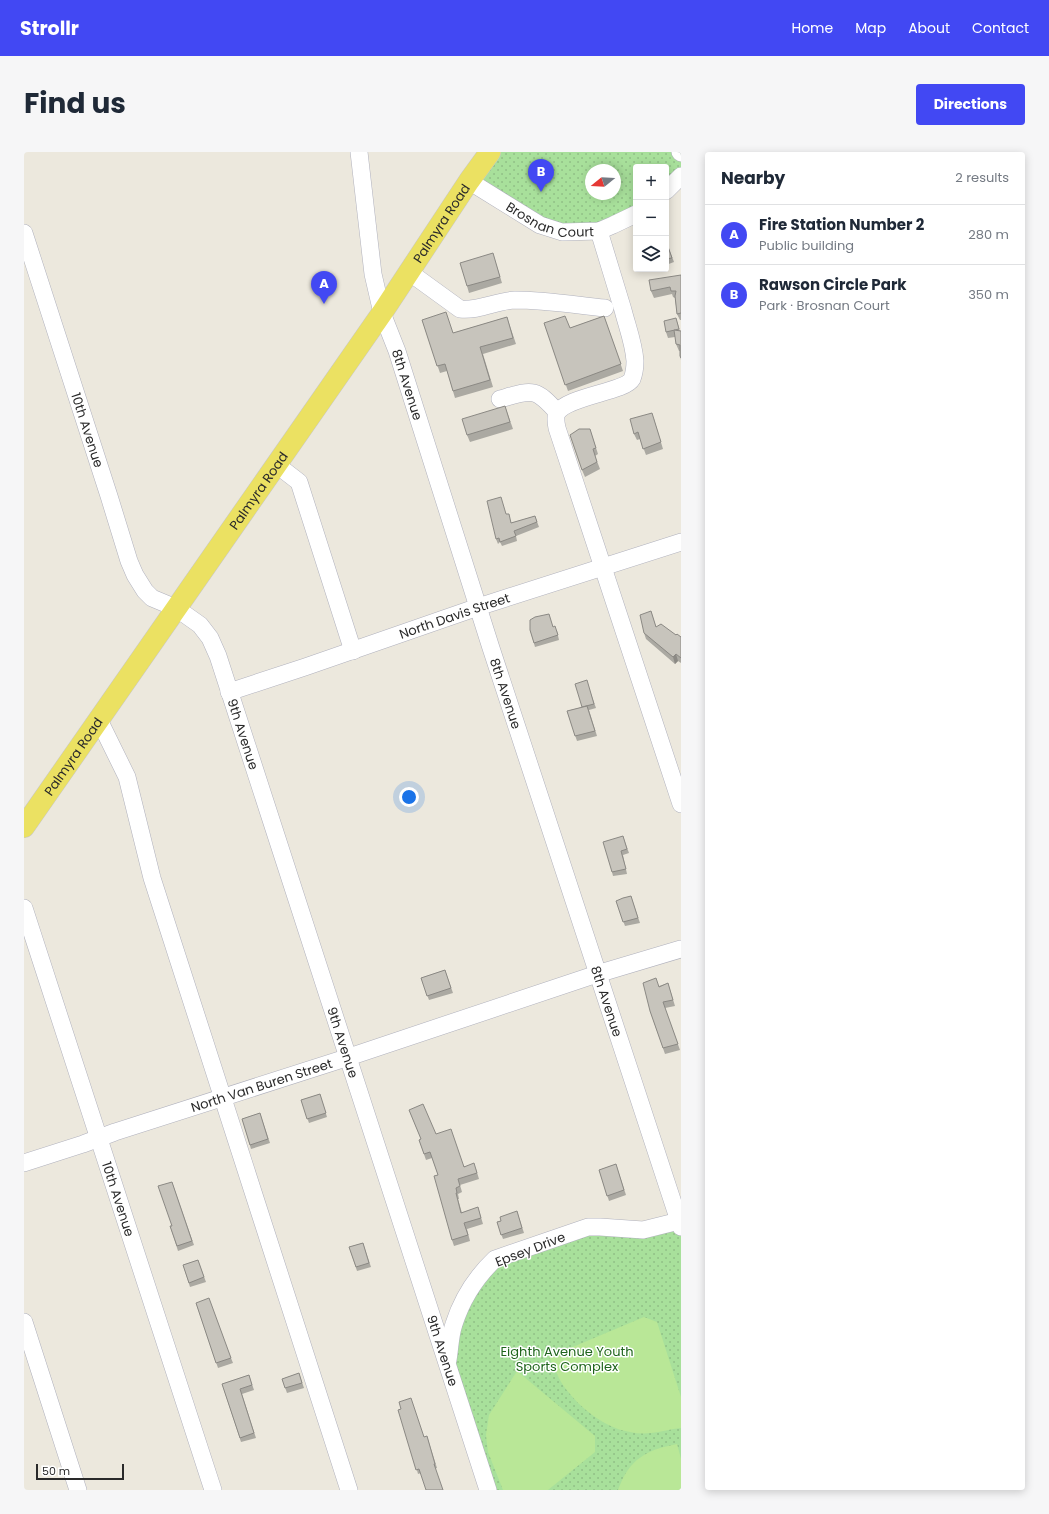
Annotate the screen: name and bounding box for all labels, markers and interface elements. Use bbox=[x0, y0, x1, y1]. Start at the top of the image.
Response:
text: Strollr bbox=[20, 15, 79, 42]
text: Home bbox=[791, 18, 833, 38]
text: Map bbox=[855, 18, 886, 38]
text: About bbox=[908, 18, 950, 38]
text: Contact bbox=[972, 18, 1029, 38]
text: Find us bbox=[24, 84, 126, 123]
button: Directions bbox=[916, 84, 1025, 125]
pin: B bbox=[528, 159, 554, 192]
north arrow bbox=[585, 164, 621, 200]
map controls bbox=[633, 164, 669, 272]
button: + bbox=[633, 164, 669, 200]
text: Nearby bbox=[721, 166, 785, 190]
text: 2 results bbox=[955, 168, 1009, 187]
street label: Palmyra Road bbox=[409, 180, 475, 267]
street label: Brosnan Court bbox=[502, 197, 595, 242]
button: − bbox=[633, 200, 669, 236]
text: Fire Station Number 2 bbox=[759, 214, 924, 235]
text: A bbox=[729, 225, 739, 244]
text: 280 m bbox=[968, 225, 1009, 244]
button: layers bbox=[633, 236, 669, 272]
text: Public building bbox=[759, 236, 854, 255]
pin: A bbox=[311, 271, 337, 304]
text: Rawson Circle Park bbox=[759, 274, 907, 295]
text: B bbox=[730, 285, 738, 304]
text: 350 m bbox=[968, 285, 1009, 304]
text: Park · Brosnan Court bbox=[759, 296, 890, 315]
street label: 8th Avenue bbox=[387, 347, 427, 423]
street label: 10th Avenue bbox=[66, 390, 108, 470]
street label: Palmyra Road bbox=[225, 448, 293, 534]
street label: North Davis Street bbox=[397, 588, 513, 644]
street label: 8th Avenue bbox=[485, 656, 526, 731]
street label: 9th Avenue bbox=[222, 696, 263, 772]
street label: Palmyra Road bbox=[40, 714, 107, 800]
your location bbox=[399, 787, 419, 807]
street label: 8th Avenue bbox=[586, 963, 627, 1039]
street label: 9th Avenue bbox=[322, 1005, 363, 1080]
street label: North Van Buren Street bbox=[189, 1054, 335, 1117]
street label: 10th Avenue bbox=[97, 1159, 139, 1239]
street label: Epsey Drive bbox=[492, 1227, 568, 1272]
street label: 9th Avenue bbox=[422, 1313, 463, 1389]
park label: Eighth Avenue Youth Sports Complex bbox=[500, 1342, 634, 1376]
scale bar bbox=[36, 1462, 124, 1481]
text: 50 m bbox=[42, 1463, 70, 1479]

